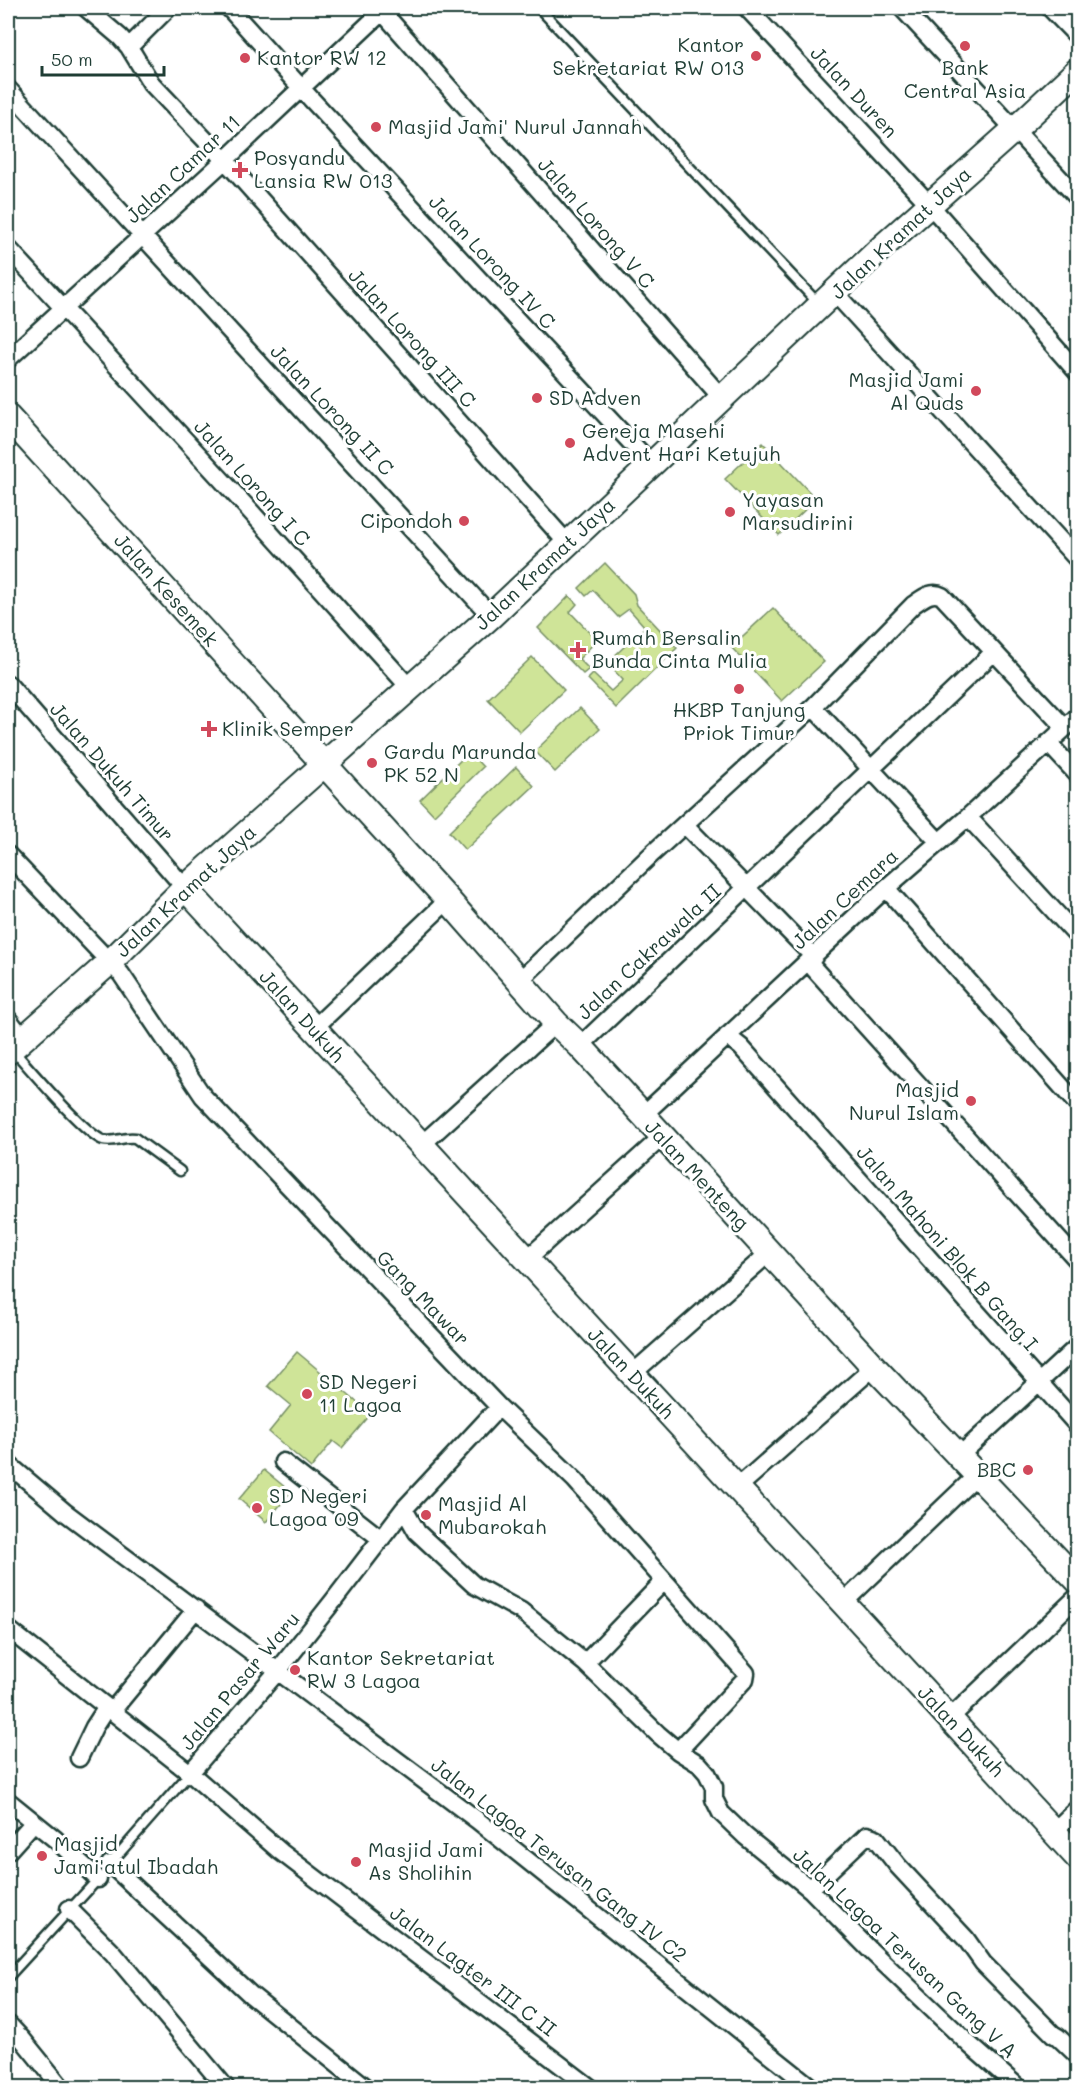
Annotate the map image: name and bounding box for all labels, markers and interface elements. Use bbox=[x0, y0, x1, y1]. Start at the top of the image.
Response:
place label: Kantor Sekretariat RW 013 bbox=[552, 31, 744, 80]
scale bar bbox=[42, 39, 164, 77]
marker: Bank Central Asia bbox=[958, 39, 972, 53]
street label: Jalan Duren bbox=[805, 40, 904, 143]
place label: Kantor RW 12 bbox=[257, 44, 387, 70]
text: 50 m bbox=[51, 47, 93, 71]
marker: Kantor Sekretariat RW 013 bbox=[749, 49, 763, 63]
marker: Kantor RW 12 bbox=[238, 51, 252, 65]
place label: Bank Central Asia bbox=[904, 54, 1026, 103]
street label: Jalan Camar 11 bbox=[119, 108, 245, 228]
place label: Masjid Jami' Nurul Jannah bbox=[388, 113, 642, 139]
marker: Masjid Jami' Nurul Jannah bbox=[369, 120, 383, 134]
place label: Posyandu Lansia RW 013 bbox=[254, 144, 393, 193]
street label: Jalan Lorong V C bbox=[533, 151, 661, 293]
street label: Jalan Kramat Jaya bbox=[825, 160, 976, 304]
marker: Posyandu Lansia RW 013 bbox=[231, 161, 249, 179]
street label: Jalan Lorong IV C bbox=[424, 189, 562, 334]
street label: Jalan Lorong III C bbox=[343, 262, 482, 412]
street label: Jalan Lorong II C bbox=[265, 338, 400, 480]
place label: Masjid Jami Al Quds bbox=[848, 366, 964, 415]
place label: SD Adven bbox=[549, 384, 641, 410]
marker: Masjid Jami Al Quds bbox=[969, 384, 983, 398]
marker: SD Adven bbox=[530, 391, 544, 405]
street label: Jalan Lorong I C bbox=[189, 414, 316, 551]
place label: Gereja Masehi Advent Hari Ketujuh bbox=[582, 417, 780, 466]
marker: Gereja Masehi Advent Hari Ketujuh bbox=[563, 436, 577, 450]
place label: Yayasan Marsudirini bbox=[742, 486, 853, 535]
street label: Jalan Kramat Jaya bbox=[469, 491, 620, 635]
marker: Yayasan Marsudirini bbox=[723, 505, 737, 519]
place label: Cipondoh bbox=[361, 507, 452, 533]
marker: Cipondoh bbox=[457, 514, 471, 528]
street label: Jalan Kesemek bbox=[109, 527, 225, 652]
place label: Rumah Bersalin Bunda Cinta Mulia bbox=[592, 624, 768, 673]
marker: Rumah Bersalin Bunda Cinta Mulia bbox=[569, 641, 587, 659]
marker: HKBP Tanjung Priok Timur bbox=[732, 682, 746, 696]
street label: Jalan Dukuh Timur bbox=[45, 696, 180, 846]
place label: HKBP Tanjung Priok Timur bbox=[673, 696, 805, 745]
place label: Klinik Semper bbox=[222, 715, 354, 741]
marker: Klinik Semper bbox=[200, 720, 218, 738]
place label: Gardu Marunda PK 52 N bbox=[384, 738, 537, 787]
marker: Gardu Marunda PK 52 N bbox=[365, 756, 379, 770]
street label: Jalan Kramat Jaya bbox=[110, 818, 261, 962]
street label: Jalan Cemara bbox=[786, 842, 903, 954]
street label: Jalan Cakrawala II bbox=[571, 878, 726, 1025]
street label: Jalan Dukuh bbox=[254, 964, 351, 1067]
place label: Masjid Nurul Islam bbox=[849, 1076, 959, 1125]
marker: Masjid Nurul Islam bbox=[964, 1094, 978, 1108]
street label: Jalan Menteng bbox=[640, 1114, 756, 1235]
street label: Jalan Mahoni Blok B Gang I bbox=[851, 1139, 1044, 1356]
street label: Gang Mawar bbox=[372, 1244, 476, 1350]
street label: Jalan Dukuh bbox=[583, 1321, 681, 1424]
place label: SD Negeri 11 Lagoa bbox=[319, 1368, 418, 1417]
marker: SD Negeri 11 Lagoa bbox=[300, 1387, 314, 1401]
place label: BBC bbox=[977, 1456, 1016, 1482]
marker: BBC bbox=[1021, 1463, 1035, 1477]
place label: SD Negeri Lagoa 09 bbox=[269, 1482, 368, 1531]
place label: Masjid Al Mubarokah bbox=[438, 1490, 546, 1539]
marker: SD Negeri Lagoa 09 bbox=[250, 1501, 264, 1515]
marker: Masjid Al Mubarokah bbox=[419, 1508, 433, 1522]
street label: Jalan Pasar Waru bbox=[174, 1606, 305, 1755]
place label: Kantor Sekretariat RW 3 Lagoa bbox=[307, 1644, 495, 1693]
marker: Kantor Sekretariat RW 3 Lagoa bbox=[288, 1663, 302, 1677]
street label: Jalan Dukuh bbox=[913, 1679, 1011, 1782]
street label: Jalan Lagoa Terusan Gang IV C2 bbox=[426, 1751, 693, 1967]
place label: Masjid Jami'atul Ibadah bbox=[54, 1830, 218, 1879]
place label: Masjid Jami As Sholihin bbox=[368, 1836, 484, 1885]
street label: Jalan Lagoa Terusan Gang V A bbox=[788, 1841, 1023, 2063]
marker: Masjid Jami'atul Ibadah bbox=[35, 1849, 49, 1863]
marker: Masjid Jami As Sholihin bbox=[349, 1855, 363, 1869]
street label: Jalan Lagter III C II bbox=[385, 1899, 562, 2041]

